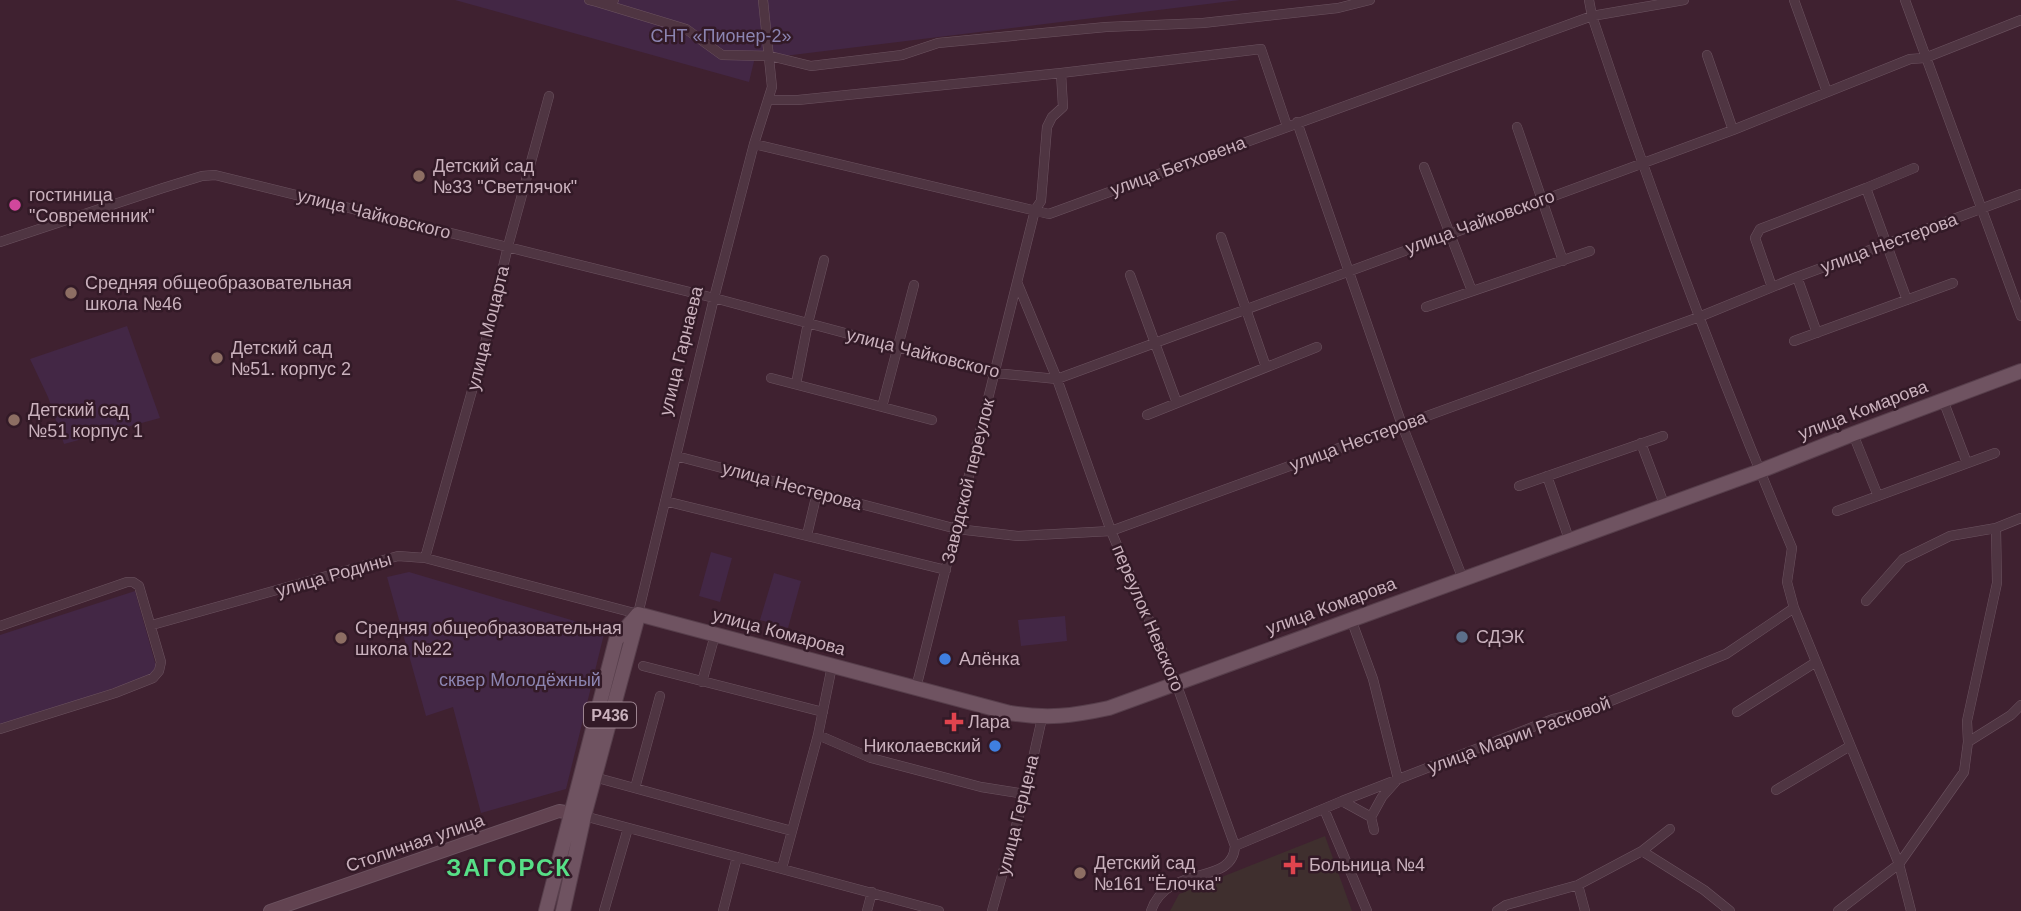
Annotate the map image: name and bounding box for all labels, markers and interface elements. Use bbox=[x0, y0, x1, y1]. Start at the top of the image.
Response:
park label: СНТ «Пионер-2» bbox=[651, 26, 792, 46]
street label: улица Бетховена bbox=[1108, 132, 1249, 200]
place label: Детский сад №33 "Светлячок" bbox=[433, 156, 577, 197]
marker: Детский сад №33 "Светлячок" bbox=[411, 168, 427, 184]
place label: гостиница "Современник" bbox=[29, 185, 155, 226]
street label: улица Чайковского bbox=[295, 185, 453, 243]
street label: улица Чайковского bbox=[1403, 186, 1557, 258]
marker: гостиница "Современник" bbox=[7, 197, 23, 213]
street label: улица Нестерова bbox=[1818, 209, 1961, 277]
street label: улица Моцарта bbox=[463, 263, 513, 392]
place label: Средняя общеобразовательная школа №46 bbox=[85, 273, 352, 314]
street label: улица Гарнаева bbox=[655, 283, 707, 418]
marker: Средняя общеобразовательная школа №46 bbox=[63, 285, 79, 301]
street label: улица Чайковского bbox=[844, 324, 1002, 382]
place label: Детский сад №51. корпус 2 bbox=[231, 338, 351, 379]
marker: Детский сад №51. корпус 2 bbox=[209, 350, 225, 366]
street label: улица Комарова bbox=[1796, 376, 1931, 444]
street label: Заводской переулок bbox=[938, 396, 998, 566]
place label: Детский сад №51 корпус 1 bbox=[28, 400, 143, 441]
street label: улица Нестерова bbox=[1287, 407, 1430, 475]
marker: Детский сад №51 корпус 1 bbox=[6, 412, 22, 428]
street label: улица Нестерова bbox=[720, 458, 865, 515]
street label: переулок Невского bbox=[1108, 542, 1188, 694]
street label: улица Родины bbox=[274, 549, 394, 601]
street label: улица Комарова bbox=[1263, 573, 1400, 639]
street label: улица Комарова bbox=[710, 605, 849, 660]
place label: Средняя общеобразовательная школа №22 bbox=[355, 618, 622, 659]
place label: СДЭК bbox=[1476, 627, 1525, 647]
marker: СДЭК bbox=[1454, 629, 1470, 645]
marker: Средняя общеобразовательная школа №22 bbox=[333, 630, 349, 646]
place label: Алёнка bbox=[959, 649, 1021, 669]
marker: Алёнка bbox=[937, 651, 953, 667]
park label: сквер Молодёжный bbox=[439, 670, 601, 690]
street label: улица Марии Расковой bbox=[1425, 693, 1613, 777]
road number: P436 bbox=[584, 702, 636, 728]
place label: Лара bbox=[968, 712, 1011, 732]
marker: Лара bbox=[946, 714, 962, 730]
place label: Николаевский bbox=[863, 736, 981, 756]
marker: Николаевский bbox=[987, 738, 1003, 754]
street label: улица Герцена bbox=[993, 752, 1043, 877]
street label: Столичная улица bbox=[343, 810, 488, 876]
place label: Детский сад №161 "Ёлочка" bbox=[1094, 853, 1221, 894]
district label: ЗАГОРСК bbox=[446, 854, 572, 881]
marker: Больница №4 bbox=[1283, 855, 1303, 875]
place label: Больница №4 bbox=[1309, 855, 1425, 875]
marker: Детский сад №161 "Ёлочка" bbox=[1072, 865, 1088, 881]

